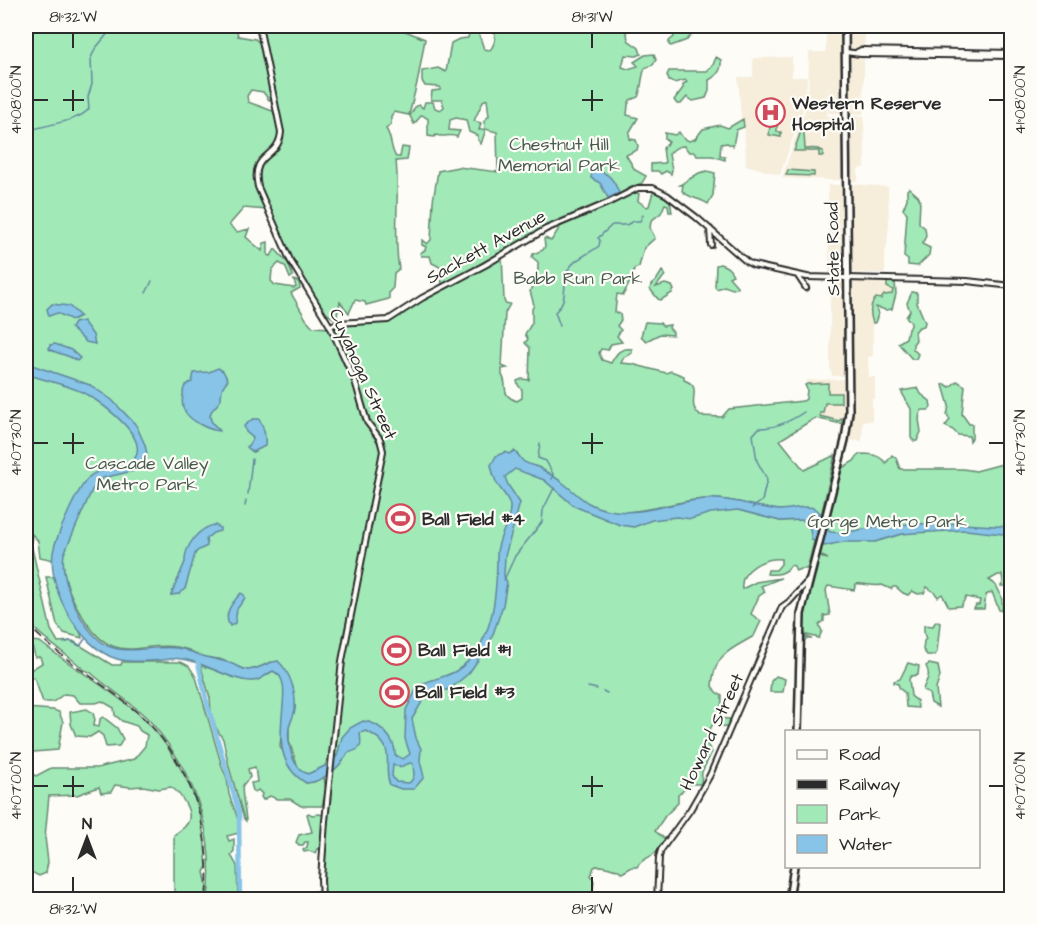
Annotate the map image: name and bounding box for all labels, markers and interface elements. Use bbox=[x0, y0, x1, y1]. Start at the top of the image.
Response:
text: 81°32'W bbox=[49, 7, 97, 28]
text: 81°31'W bbox=[571, 7, 613, 28]
text: 41°08'00"N bbox=[6, 66, 27, 134]
text: 41°08'00"N bbox=[1010, 66, 1031, 134]
place label: Western Reserve Hospital bbox=[791, 91, 941, 137]
hospital icon: Western Reserve Hospital bbox=[755, 97, 787, 129]
park label: Chestnut Hill Memorial Park bbox=[498, 132, 620, 178]
street label: State Road bbox=[820, 202, 846, 296]
street label: Sackett Avenue bbox=[422, 204, 551, 290]
park label: Babb Run Park bbox=[513, 266, 643, 291]
street label: Cuyahoga Street bbox=[322, 304, 403, 445]
text: 41°07'30"N bbox=[6, 410, 27, 476]
text: 41°07'30"N bbox=[1010, 410, 1031, 476]
park label: Cascade Valley Metro Park bbox=[85, 451, 209, 497]
sports icon: Ball Field #4 bbox=[385, 503, 417, 535]
place label: Ball Field #4 bbox=[422, 507, 525, 532]
park label: Gorge Metro Park bbox=[807, 509, 967, 535]
sports icon: Ball Field #1 bbox=[381, 634, 413, 666]
place label: Ball Field #1 bbox=[418, 638, 511, 663]
street label: Howard Street bbox=[674, 669, 750, 795]
sports icon: Ball Field #3 bbox=[378, 676, 410, 708]
place label: Ball Field #3 bbox=[415, 680, 515, 705]
legend bbox=[785, 730, 980, 868]
text: Road bbox=[839, 742, 880, 767]
text: 41°07'00"N bbox=[6, 752, 27, 820]
text: 41°07'00"N bbox=[1010, 752, 1031, 820]
text: Railway bbox=[839, 772, 900, 798]
text: Park bbox=[839, 802, 881, 827]
north arrow bbox=[57, 808, 117, 868]
text: N bbox=[82, 813, 92, 835]
text: Water bbox=[839, 832, 892, 857]
text: 81°32'W bbox=[49, 899, 97, 920]
text: 81°31'W bbox=[571, 899, 613, 920]

